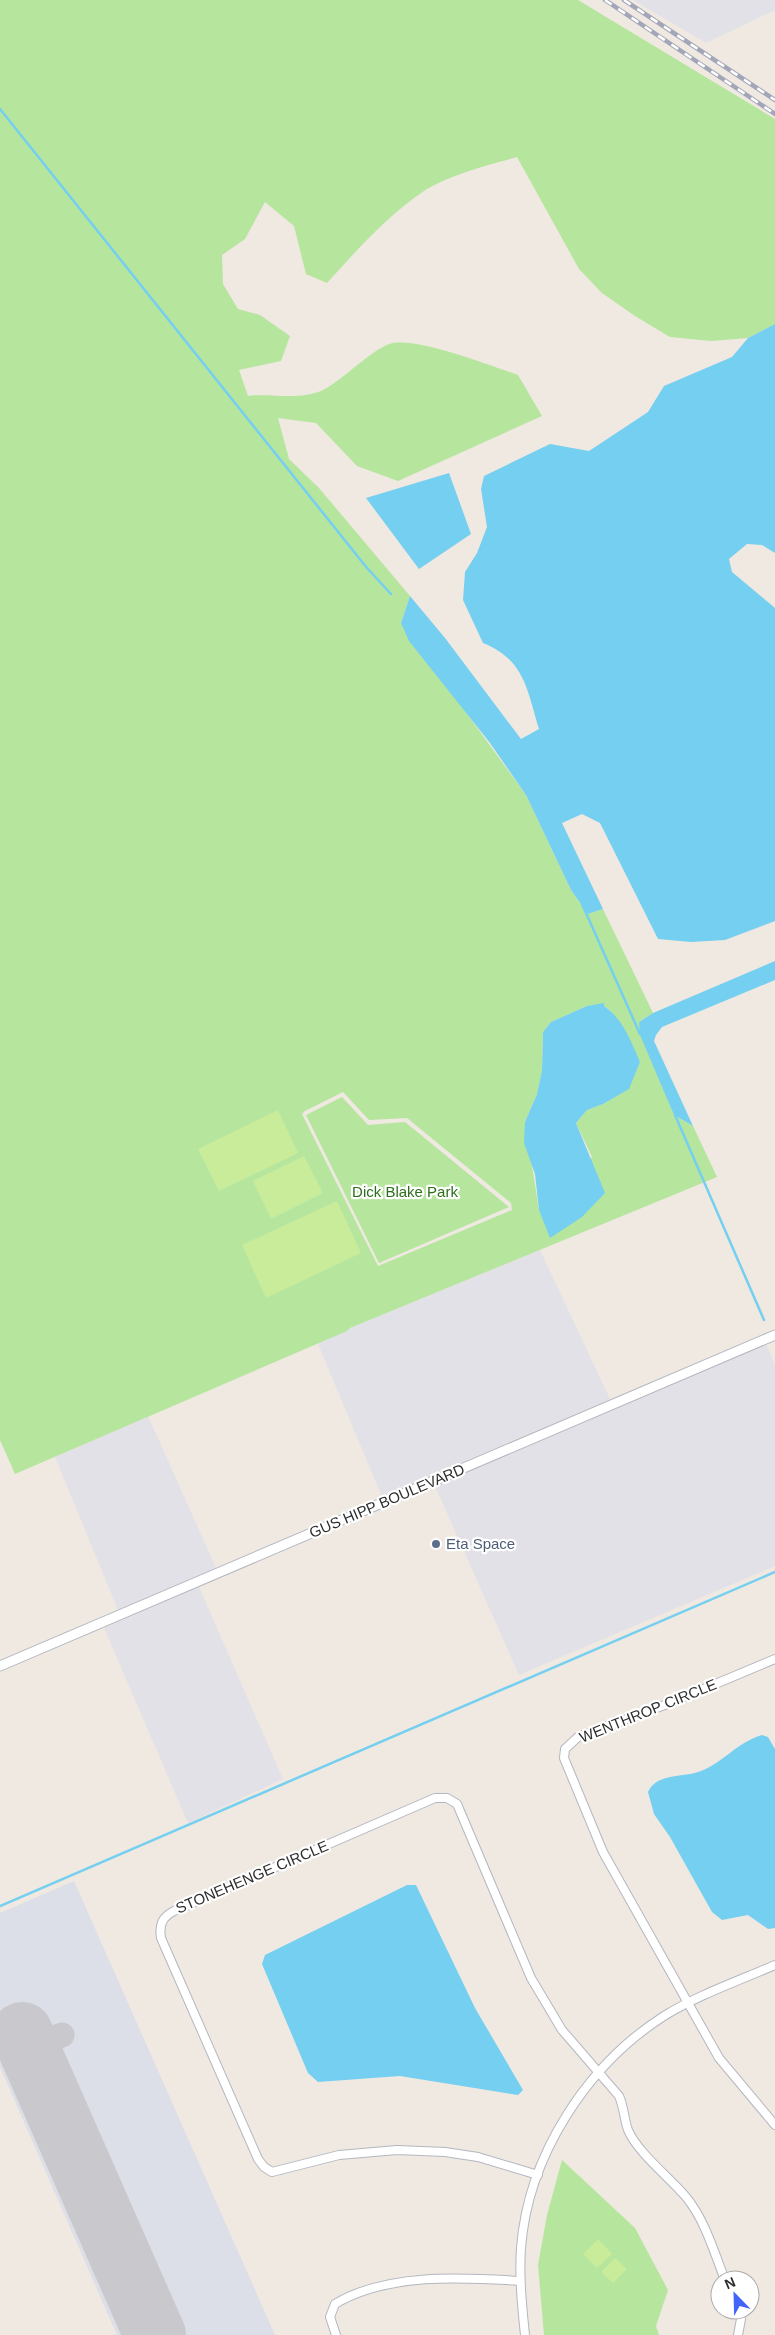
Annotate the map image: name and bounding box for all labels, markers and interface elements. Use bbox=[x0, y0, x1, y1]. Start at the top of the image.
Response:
park label: Dick Blake Park bbox=[352, 1183, 458, 1200]
street label: GUS HIPP BOULEVARD bbox=[307, 1460, 467, 1541]
place label: Eta Space bbox=[446, 1535, 515, 1552]
marker: Eta Space bbox=[430, 1538, 442, 1550]
street label: WENTHROP CIRCLE bbox=[577, 1675, 719, 1746]
street label: STONEHENGE CIRCLE bbox=[173, 1837, 331, 1916]
north arrow bbox=[710, 2270, 760, 2320]
text: N bbox=[722, 2274, 738, 2292]

